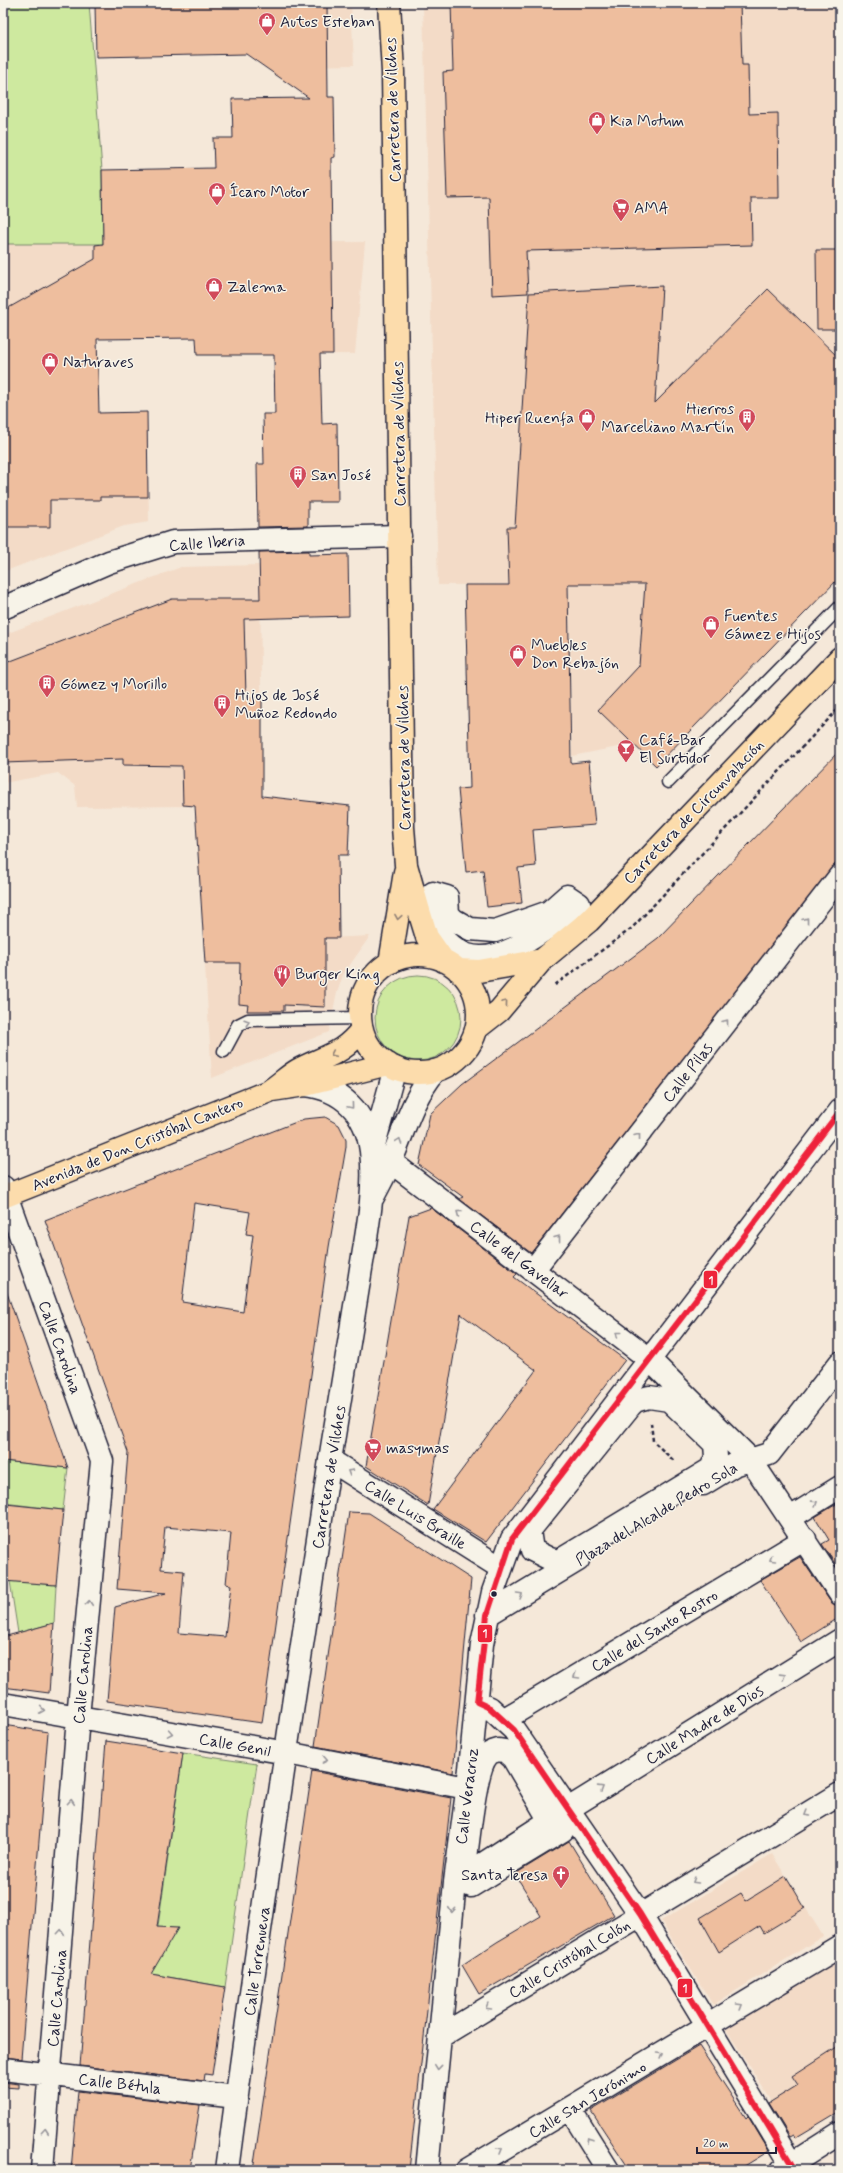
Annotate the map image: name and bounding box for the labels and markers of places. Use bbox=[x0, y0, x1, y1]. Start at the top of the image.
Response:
shop icon: Autos Esteban bbox=[257, 11, 277, 36]
place label: Autos Esteban bbox=[280, 12, 375, 33]
shop icon: Kia Motum bbox=[587, 110, 607, 135]
place label: Kia Motum bbox=[610, 111, 684, 132]
shop icon: Ícaro Motor bbox=[207, 181, 227, 206]
place label: Ícaro Motor bbox=[230, 182, 310, 203]
supermarket icon: AMA bbox=[611, 197, 631, 222]
place label: AMA bbox=[634, 198, 669, 219]
shop icon: Zalema bbox=[204, 276, 224, 301]
place label: Zalema bbox=[227, 277, 286, 298]
shop icon: Naturaves bbox=[40, 351, 60, 376]
place label: Naturaves bbox=[63, 352, 133, 373]
place label: Hierros Marceliano Martín bbox=[601, 399, 734, 438]
shop icon: Hiper Ruenfa bbox=[577, 407, 597, 432]
building icon: Hierros Marceliano Martín bbox=[737, 407, 757, 432]
place label: Hiper Ruenfa bbox=[485, 408, 574, 429]
building icon: San José bbox=[288, 464, 308, 489]
place label: San José bbox=[311, 465, 371, 486]
place label: Fuentes Gámez e Hijos bbox=[724, 606, 821, 645]
shop icon: Fuentes Gámez e Hijos bbox=[701, 614, 721, 639]
place label: Muebles Don Rebajón bbox=[531, 635, 619, 674]
shop icon: Muebles Don Rebajón bbox=[508, 643, 528, 668]
building icon: Gómez y Morillo bbox=[37, 673, 57, 698]
place label: Gómez y Morillo bbox=[60, 674, 167, 695]
place label: Hijos de José Muñoz Redondo bbox=[235, 685, 337, 724]
building icon: Hijos de José Muñoz Redondo bbox=[212, 693, 232, 718]
place label: Café-Bar El Surtidor bbox=[639, 730, 710, 769]
bar icon: Café-Bar El Surtidor bbox=[616, 738, 636, 763]
restaurant icon: Burger King bbox=[272, 963, 292, 988]
place label: Burger King bbox=[295, 964, 380, 986]
supermarket icon: masymas bbox=[363, 1437, 383, 1462]
place label: masymas bbox=[386, 1438, 449, 1459]
unlabelled marker bbox=[489, 1589, 499, 1599]
church icon: Santa Teresa bbox=[551, 1864, 571, 1889]
place label: Santa Teresa bbox=[461, 1865, 548, 1886]

